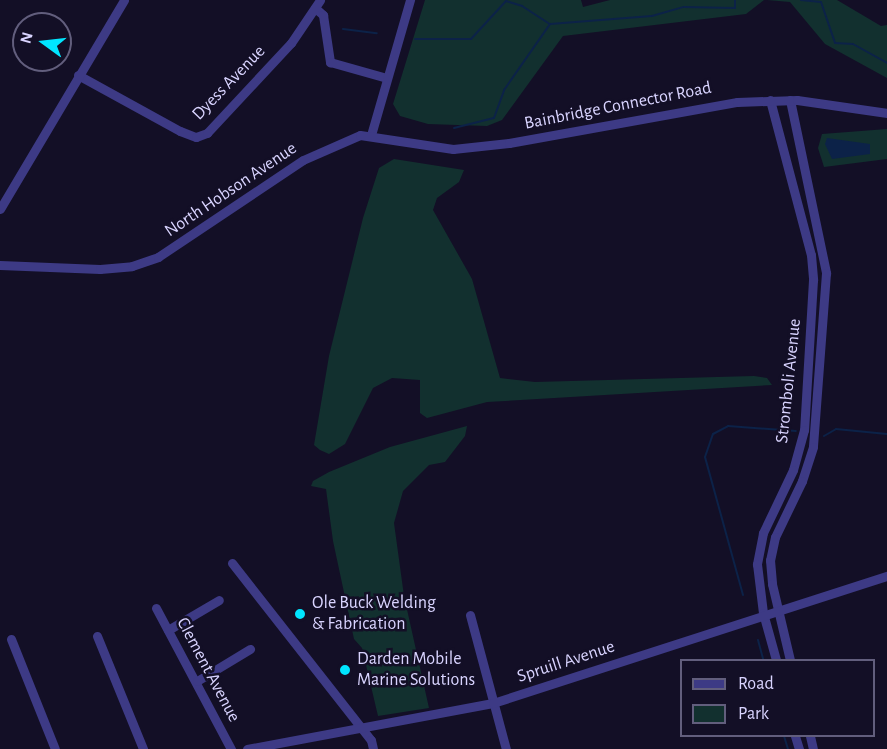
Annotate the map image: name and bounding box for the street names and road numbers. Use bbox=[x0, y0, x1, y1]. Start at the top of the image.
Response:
street label: Dyess Avenue bbox=[188, 41, 270, 125]
street label: Bainbridge Connector Road bbox=[523, 77, 713, 135]
street label: North Hobson Avenue bbox=[161, 138, 301, 242]
street label: Stromboli Avenue bbox=[772, 318, 806, 444]
street label: Clement Avenue bbox=[171, 614, 245, 726]
street label: Spruill Avenue bbox=[515, 636, 617, 688]

